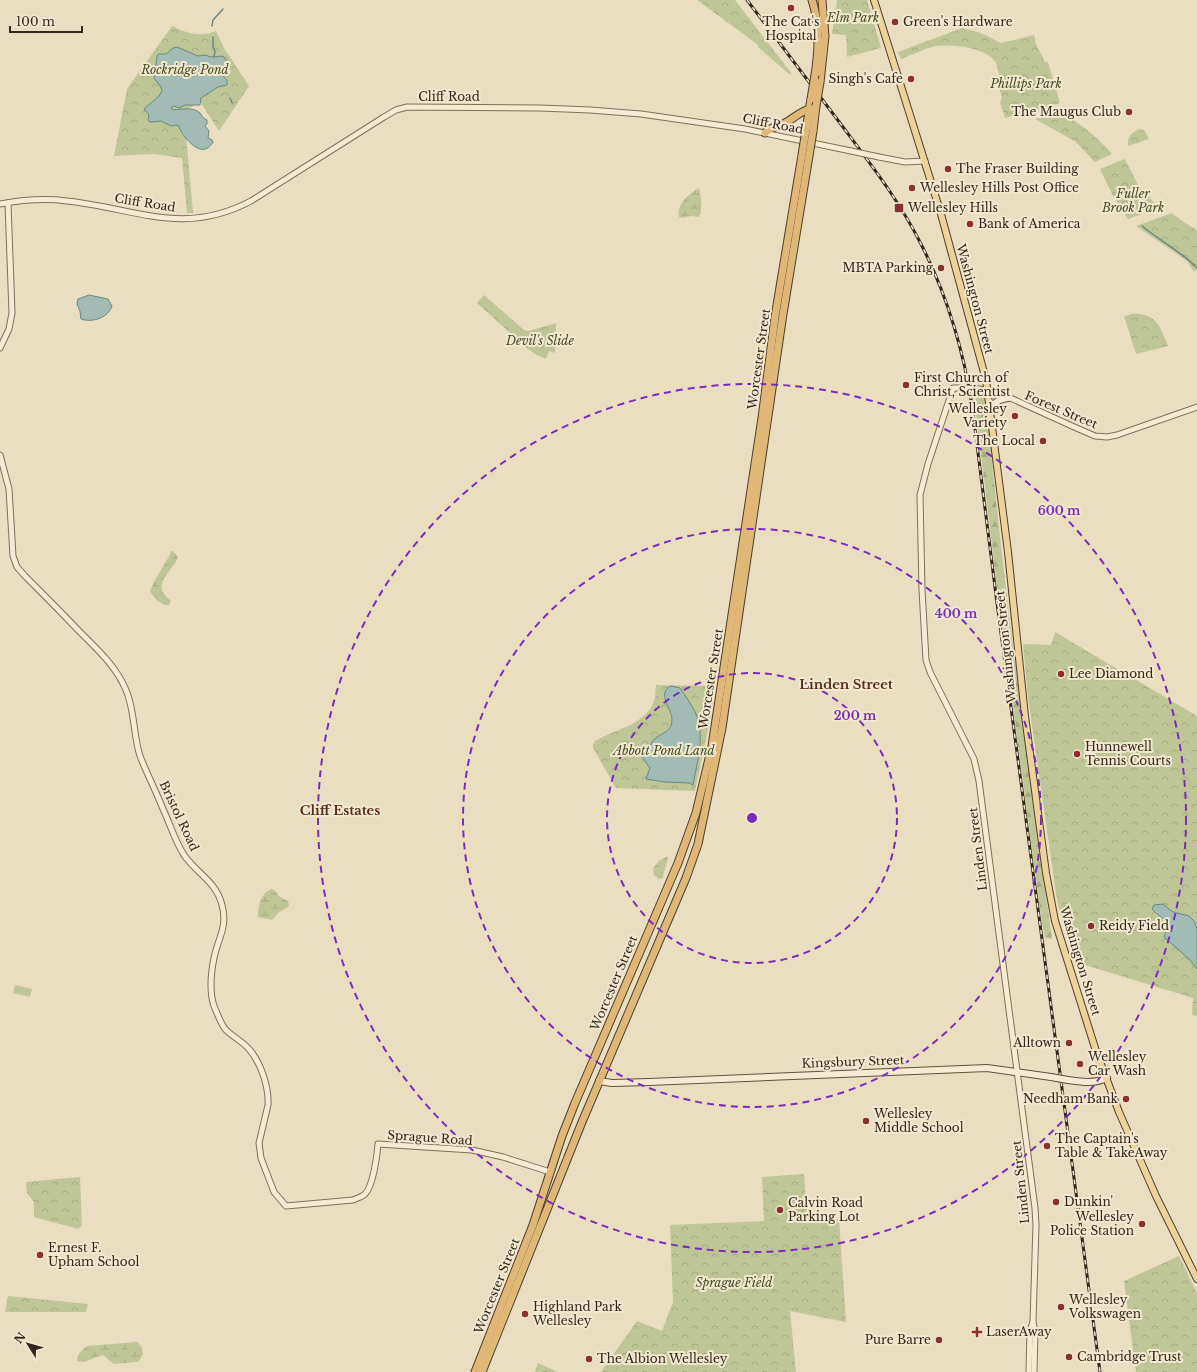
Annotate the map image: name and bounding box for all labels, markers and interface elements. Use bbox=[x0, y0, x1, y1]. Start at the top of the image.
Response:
marker: The Cat's Hospital bbox=[786, 3, 796, 13]
scale bar bbox=[10, 8, 82, 34]
park label: Elm Park bbox=[826, 10, 879, 25]
text: 100 m bbox=[16, 14, 55, 29]
place label: The Cat's Hospital bbox=[763, 14, 819, 43]
place label: Green's Hardware bbox=[903, 14, 1013, 29]
marker: Green's Hardware bbox=[890, 17, 900, 27]
park label: Rockridge Pond bbox=[140, 62, 230, 77]
place label: Singh's Cafe bbox=[828, 71, 903, 86]
marker: Singh's Cafe bbox=[906, 74, 916, 84]
park label: Phillips Park bbox=[989, 76, 1062, 91]
street label: Cliff Road bbox=[418, 89, 480, 104]
place label: The Maugus Club bbox=[1011, 104, 1121, 119]
marker: The Maugus Club bbox=[1124, 107, 1134, 117]
street label: Cliff Road bbox=[741, 110, 805, 137]
place label: The Fraser Building bbox=[956, 161, 1079, 176]
marker: The Fraser Building bbox=[943, 164, 953, 174]
place label: Wellesley Hills Post Office bbox=[919, 180, 1079, 195]
marker: Wellesley Hills Post Office bbox=[907, 183, 917, 193]
park label: Fuller Brook Park bbox=[1101, 186, 1164, 215]
street label: Cliff Road bbox=[113, 190, 177, 215]
place label: Wellesley Hills bbox=[907, 200, 998, 215]
marker: Wellesley Hills bbox=[893, 202, 905, 214]
place label: Bank of America bbox=[978, 216, 1081, 231]
marker: Bank of America bbox=[965, 219, 975, 229]
street label: Washington Street bbox=[953, 241, 997, 356]
place label: MBTA Parking bbox=[843, 260, 934, 275]
marker: MBTA Parking bbox=[936, 263, 946, 273]
street label: Worcester Street bbox=[744, 307, 773, 411]
park label: Devil's Slide bbox=[505, 333, 574, 348]
place label: First Church of Christ, Scientist bbox=[914, 370, 1011, 399]
marker: First Church of Christ, Scientist bbox=[901, 380, 911, 390]
street label: Forest Street bbox=[1023, 388, 1100, 432]
place label: Wellesley Variety bbox=[948, 401, 1007, 430]
marker: Wellesley Variety bbox=[1010, 411, 1020, 421]
place label: The Local bbox=[973, 433, 1035, 448]
marker: The Local bbox=[1038, 436, 1048, 446]
text: 600 m bbox=[1038, 503, 1081, 518]
street label: Washington Street bbox=[992, 590, 1019, 705]
text: 400 m bbox=[935, 606, 978, 621]
street label: Worcester Street bbox=[695, 627, 726, 731]
place label: Lee Diamond bbox=[1069, 666, 1153, 681]
marker: Lee Diamond bbox=[1056, 669, 1066, 679]
district label: Linden Street bbox=[799, 676, 893, 693]
text: 200 m bbox=[834, 708, 877, 723]
place label: Hunnewell Tennis Courts bbox=[1085, 739, 1171, 768]
park label: Abbott Pond Land bbox=[611, 743, 715, 758]
marker: Hunnewell Tennis Courts bbox=[1072, 749, 1082, 759]
street label: Bristol Road bbox=[157, 778, 202, 853]
district label: Cliff Estates bbox=[300, 802, 380, 819]
street label: Linden Street bbox=[965, 806, 990, 892]
centre of rings bbox=[745, 811, 759, 825]
street label: Washington Street bbox=[1056, 904, 1104, 1018]
place label: Reidy Field bbox=[1099, 918, 1169, 933]
marker: Reidy Field bbox=[1086, 921, 1096, 931]
street label: Worcester Street bbox=[586, 933, 640, 1033]
place label: Alltown bbox=[1012, 1035, 1061, 1050]
marker: Alltown bbox=[1064, 1038, 1074, 1048]
place label: Wellesley Car Wash bbox=[1087, 1049, 1147, 1078]
street label: Kingsbury Street bbox=[801, 1052, 905, 1071]
marker: Wellesley Car Wash bbox=[1075, 1059, 1085, 1069]
place label: Needham Bank bbox=[1023, 1091, 1119, 1106]
marker: Needham Bank bbox=[1121, 1094, 1131, 1104]
place label: Wellesley Middle School bbox=[873, 1106, 964, 1135]
marker: Wellesley Middle School bbox=[861, 1116, 871, 1126]
street label: Sprague Road bbox=[387, 1127, 473, 1148]
place label: The Captain's Table & TakeAway bbox=[1055, 1131, 1168, 1160]
street label: Linden Street bbox=[1009, 1139, 1032, 1225]
marker: The Captain's Table & TakeAway bbox=[1042, 1141, 1052, 1151]
place label: Dunkin' bbox=[1064, 1194, 1113, 1209]
place label: Calvin Road Parking Lot bbox=[788, 1195, 863, 1224]
marker: Dunkin' bbox=[1051, 1197, 1061, 1207]
marker: Calvin Road Parking Lot bbox=[775, 1205, 785, 1215]
place label: Wellesley Police Station bbox=[1050, 1209, 1134, 1238]
marker: Wellesley Police Station bbox=[1137, 1219, 1147, 1229]
street label: Worcester Street bbox=[470, 1235, 523, 1337]
place label: Ernest F. Upham School bbox=[48, 1240, 140, 1269]
marker: Ernest F. Upham School bbox=[35, 1250, 45, 1260]
park label: Sprague Field bbox=[696, 1275, 773, 1290]
place label: Wellesley Volkswagen bbox=[1068, 1292, 1141, 1321]
place label: Highland Park Wellesley bbox=[532, 1299, 622, 1328]
marker: Wellesley Volkswagen bbox=[1056, 1302, 1066, 1312]
marker: Highland Park Wellesley bbox=[520, 1309, 530, 1319]
north arrow bbox=[8, 1324, 48, 1364]
place label: LaserAway bbox=[986, 1324, 1052, 1339]
marker: LaserAway bbox=[971, 1326, 983, 1338]
text: N bbox=[11, 1329, 29, 1346]
place label: Pure Barre bbox=[865, 1332, 931, 1347]
marker: Pure Barre bbox=[934, 1335, 944, 1345]
place label: Cambridge Trust bbox=[1077, 1349, 1182, 1364]
place label: The Albion Wellesley bbox=[597, 1351, 728, 1366]
marker: Cambridge Trust bbox=[1064, 1352, 1074, 1362]
marker: The Albion Wellesley bbox=[584, 1354, 594, 1364]

